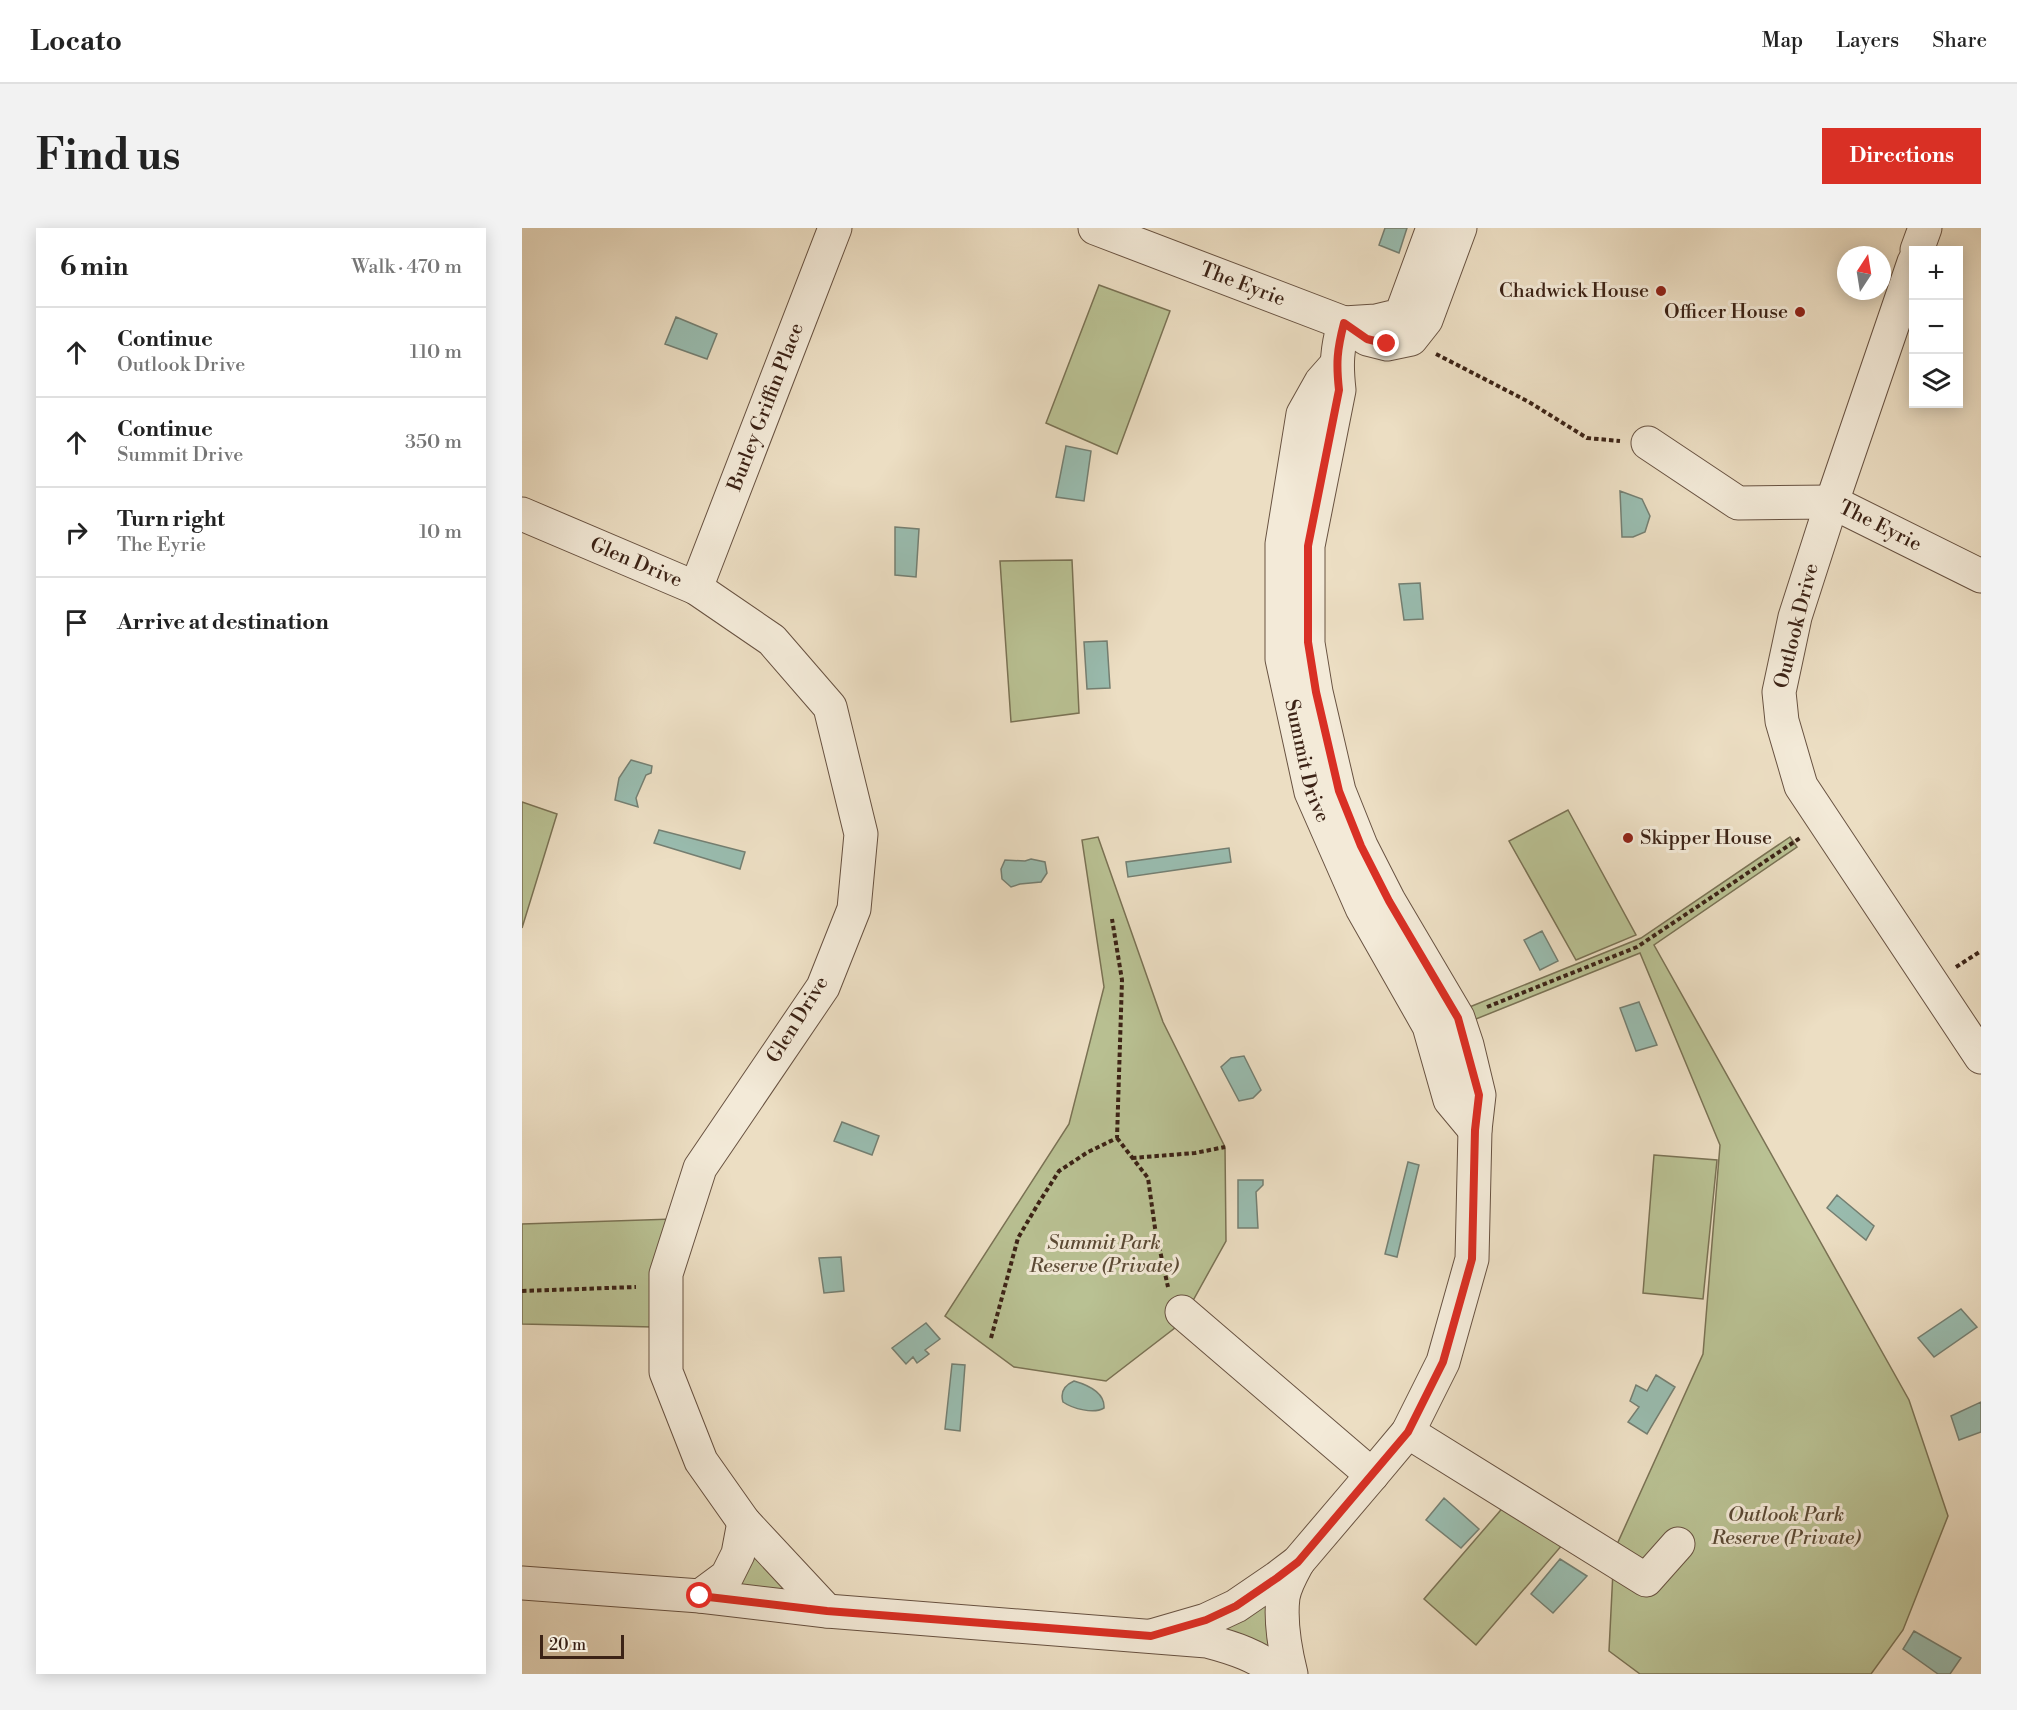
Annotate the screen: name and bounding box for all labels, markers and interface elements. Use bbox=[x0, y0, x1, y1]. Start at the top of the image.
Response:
text: Locato bbox=[30, 24, 122, 59]
text: Map bbox=[1762, 28, 1803, 54]
text: Layers bbox=[1836, 28, 1899, 54]
text: Share bbox=[1932, 28, 1987, 54]
button: Directions bbox=[1822, 128, 1981, 184]
text: Find us bbox=[36, 130, 180, 183]
north arrow bbox=[1837, 246, 1891, 300]
map controls bbox=[1909, 246, 1963, 408]
button: + bbox=[1909, 246, 1963, 300]
text: 6 min bbox=[60, 251, 128, 283]
text: Walk · 470 m bbox=[352, 255, 462, 280]
street label: The Eyrie bbox=[1197, 257, 1289, 312]
place label: Chadwick House bbox=[1499, 279, 1649, 304]
marker: Chadwick House bbox=[1654, 284, 1668, 298]
place label: Officer House bbox=[1664, 300, 1788, 325]
button: − bbox=[1909, 300, 1963, 354]
marker: Officer House bbox=[1793, 305, 1807, 319]
street label: Burley Griffin Place bbox=[722, 320, 810, 495]
text: Continue bbox=[117, 326, 213, 353]
route end bbox=[1373, 330, 1399, 356]
icon: ahead bbox=[60, 336, 93, 369]
text: 110 m bbox=[410, 340, 462, 365]
text: Outlook Drive bbox=[117, 353, 245, 378]
button: layers bbox=[1909, 354, 1963, 408]
text: Continue bbox=[117, 416, 213, 443]
icon: ahead bbox=[60, 426, 93, 459]
text: 350 m bbox=[405, 430, 462, 455]
text: Summit Drive bbox=[117, 443, 243, 468]
street label: The Eyrie bbox=[1835, 495, 1926, 557]
text: Turn right bbox=[117, 506, 225, 533]
icon: right bbox=[60, 516, 93, 549]
text: 10 m bbox=[419, 520, 462, 545]
street label: Glen Drive bbox=[586, 532, 686, 593]
text: The Eyrie bbox=[117, 533, 206, 558]
street label: Outlook Drive bbox=[1769, 561, 1825, 691]
icon: arrive bbox=[60, 606, 93, 639]
text: Arrive at destination bbox=[117, 609, 329, 636]
street label: Summit Drive bbox=[1279, 697, 1335, 826]
place label: Skipper House bbox=[1640, 826, 1772, 851]
marker: Skipper House bbox=[1621, 831, 1635, 845]
street label: Glen Drive bbox=[762, 972, 834, 1068]
park label: Summit Park Reserve (Private) bbox=[1028, 1231, 1179, 1279]
park label: Outlook Park Reserve (Private) bbox=[1710, 1503, 1861, 1551]
route start bbox=[686, 1582, 712, 1608]
scale bar bbox=[540, 1632, 624, 1660]
text: 20 m bbox=[549, 1635, 586, 1655]

